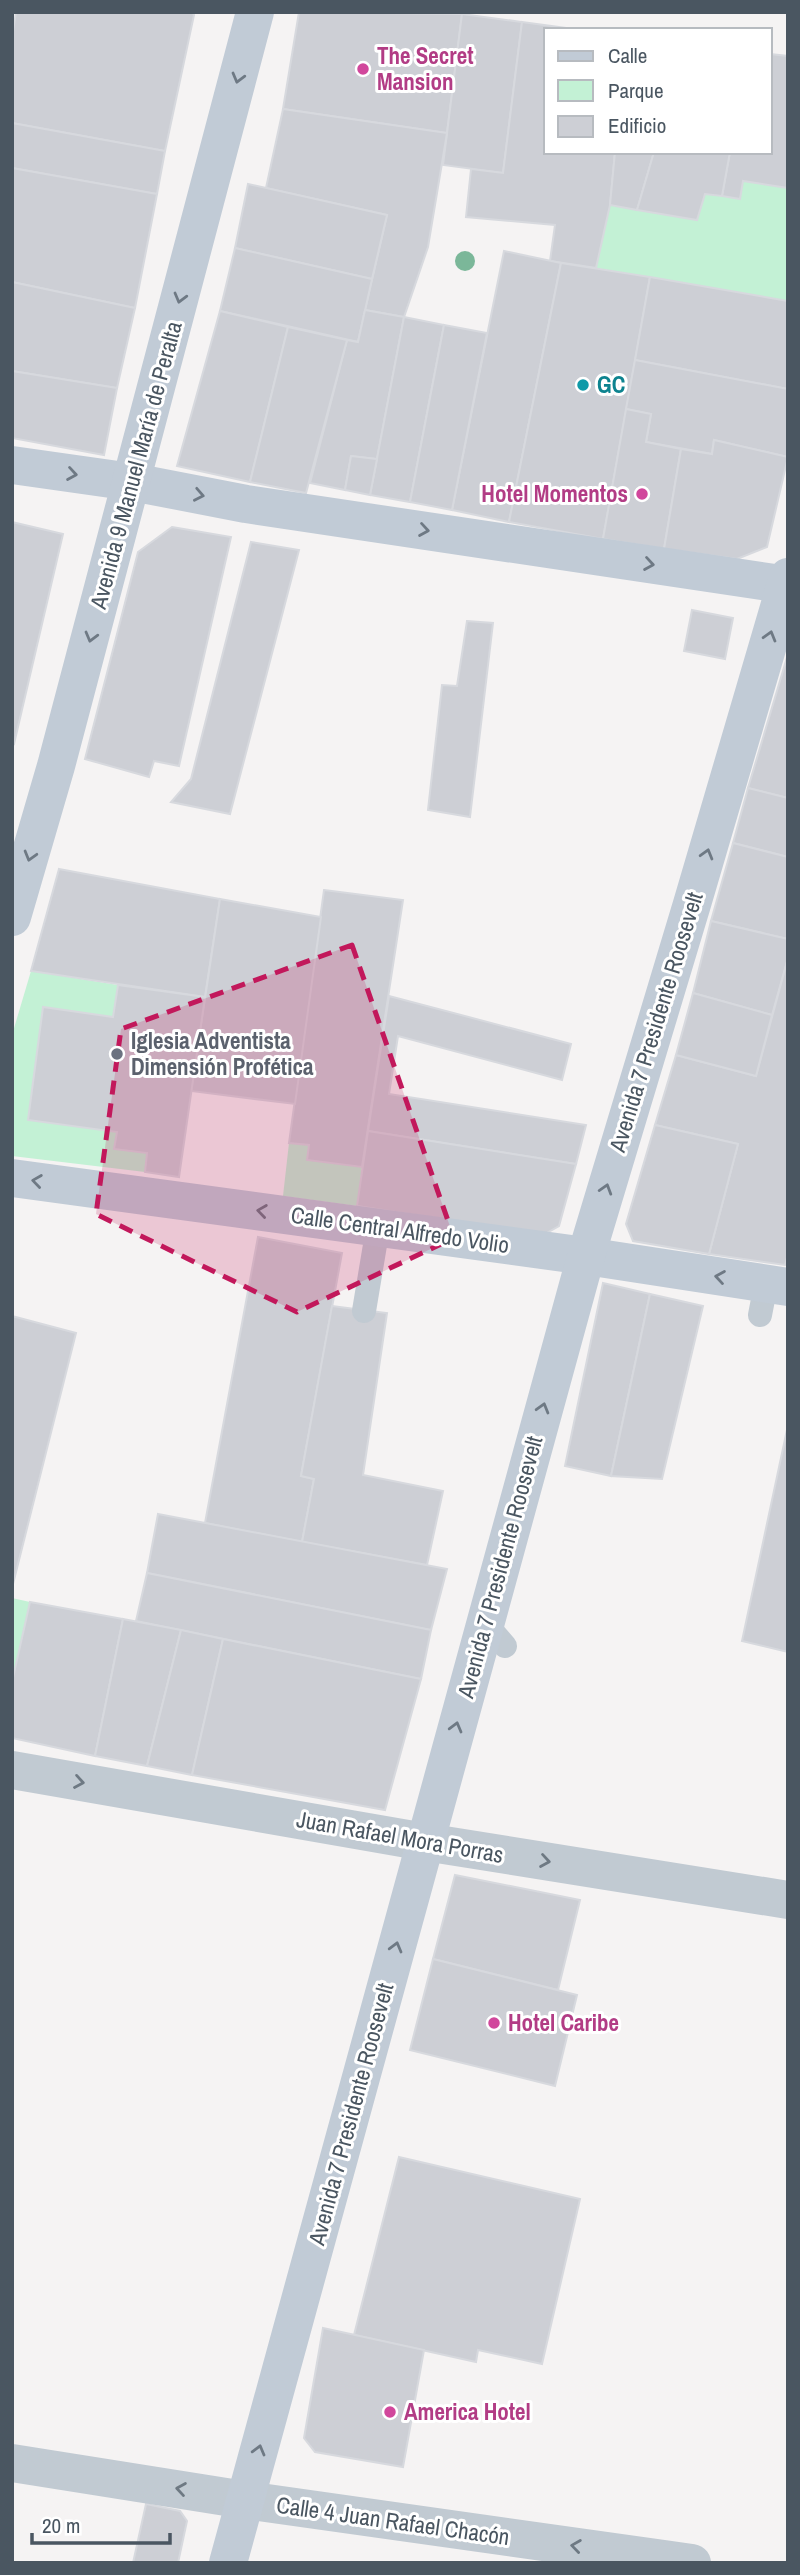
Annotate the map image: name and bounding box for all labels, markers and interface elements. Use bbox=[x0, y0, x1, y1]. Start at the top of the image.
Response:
legend bbox=[544, 28, 772, 154]
place label: The Secret Mansion bbox=[377, 40, 473, 97]
text: Calle bbox=[608, 41, 647, 70]
marker: The Secret Mansion bbox=[355, 61, 371, 77]
one-way arrow bbox=[232, 72, 246, 84]
text: Parque bbox=[608, 76, 664, 105]
text: Edificio bbox=[608, 111, 666, 140]
one-way arrow bbox=[174, 292, 188, 304]
street label: Avenida 9 Manuel María de Peralta bbox=[82, 317, 189, 613]
place label: GC bbox=[597, 369, 625, 400]
marker: GC bbox=[575, 377, 591, 393]
one-way arrow bbox=[66, 466, 78, 481]
place label: Hotel Momentos bbox=[481, 478, 628, 509]
marker: Hotel Momentos bbox=[634, 486, 650, 502]
one-way arrow bbox=[193, 487, 205, 502]
one-way arrow bbox=[418, 522, 430, 537]
one-way arrow bbox=[643, 556, 655, 571]
one-way arrow bbox=[762, 630, 777, 642]
one-way arrow bbox=[85, 631, 99, 643]
one-way arrow bbox=[699, 848, 713, 860]
one-way arrow bbox=[24, 850, 39, 862]
street label: Avenida 7 Presidente Roosevelt bbox=[601, 888, 710, 1157]
place label: Iglesia Adventista Dimensión Profética bbox=[131, 1025, 314, 1082]
marker: Iglesia Adventista Dimensión Profética bbox=[109, 1046, 125, 1062]
one-way arrow bbox=[31, 1174, 42, 1189]
one-way arrow bbox=[597, 1184, 612, 1196]
street label: Calle Central Alfredo Volio bbox=[289, 1199, 511, 1260]
one-way arrow bbox=[256, 1204, 268, 1219]
one-way arrow bbox=[714, 1270, 726, 1285]
one-way arrow bbox=[535, 1402, 549, 1414]
street label: Avenida 7 Presidente Roosevelt bbox=[449, 1432, 549, 1702]
one-way arrow bbox=[448, 1721, 463, 1733]
one-way arrow bbox=[73, 1773, 85, 1788]
street label: Juan Rafael Mora Porras bbox=[294, 1803, 506, 1870]
one-way arrow bbox=[539, 1853, 551, 1868]
one-way arrow bbox=[388, 1941, 403, 1953]
street label: Avenida 7 Presidente Roosevelt bbox=[300, 1979, 400, 2249]
place label: Hotel Caribe bbox=[508, 2007, 619, 2038]
marker: Hotel Caribe bbox=[486, 2015, 502, 2031]
place label: America Hotel bbox=[404, 2396, 531, 2427]
marker: America Hotel bbox=[382, 2404, 398, 2420]
one-way arrow bbox=[251, 2444, 265, 2456]
one-way arrow bbox=[175, 2482, 187, 2497]
street label: Calle 4 Juan Rafael Chacón bbox=[275, 2489, 512, 2552]
scale bar bbox=[32, 2502, 170, 2546]
text: 20 m bbox=[42, 2511, 80, 2540]
one-way arrow bbox=[570, 2539, 582, 2554]

